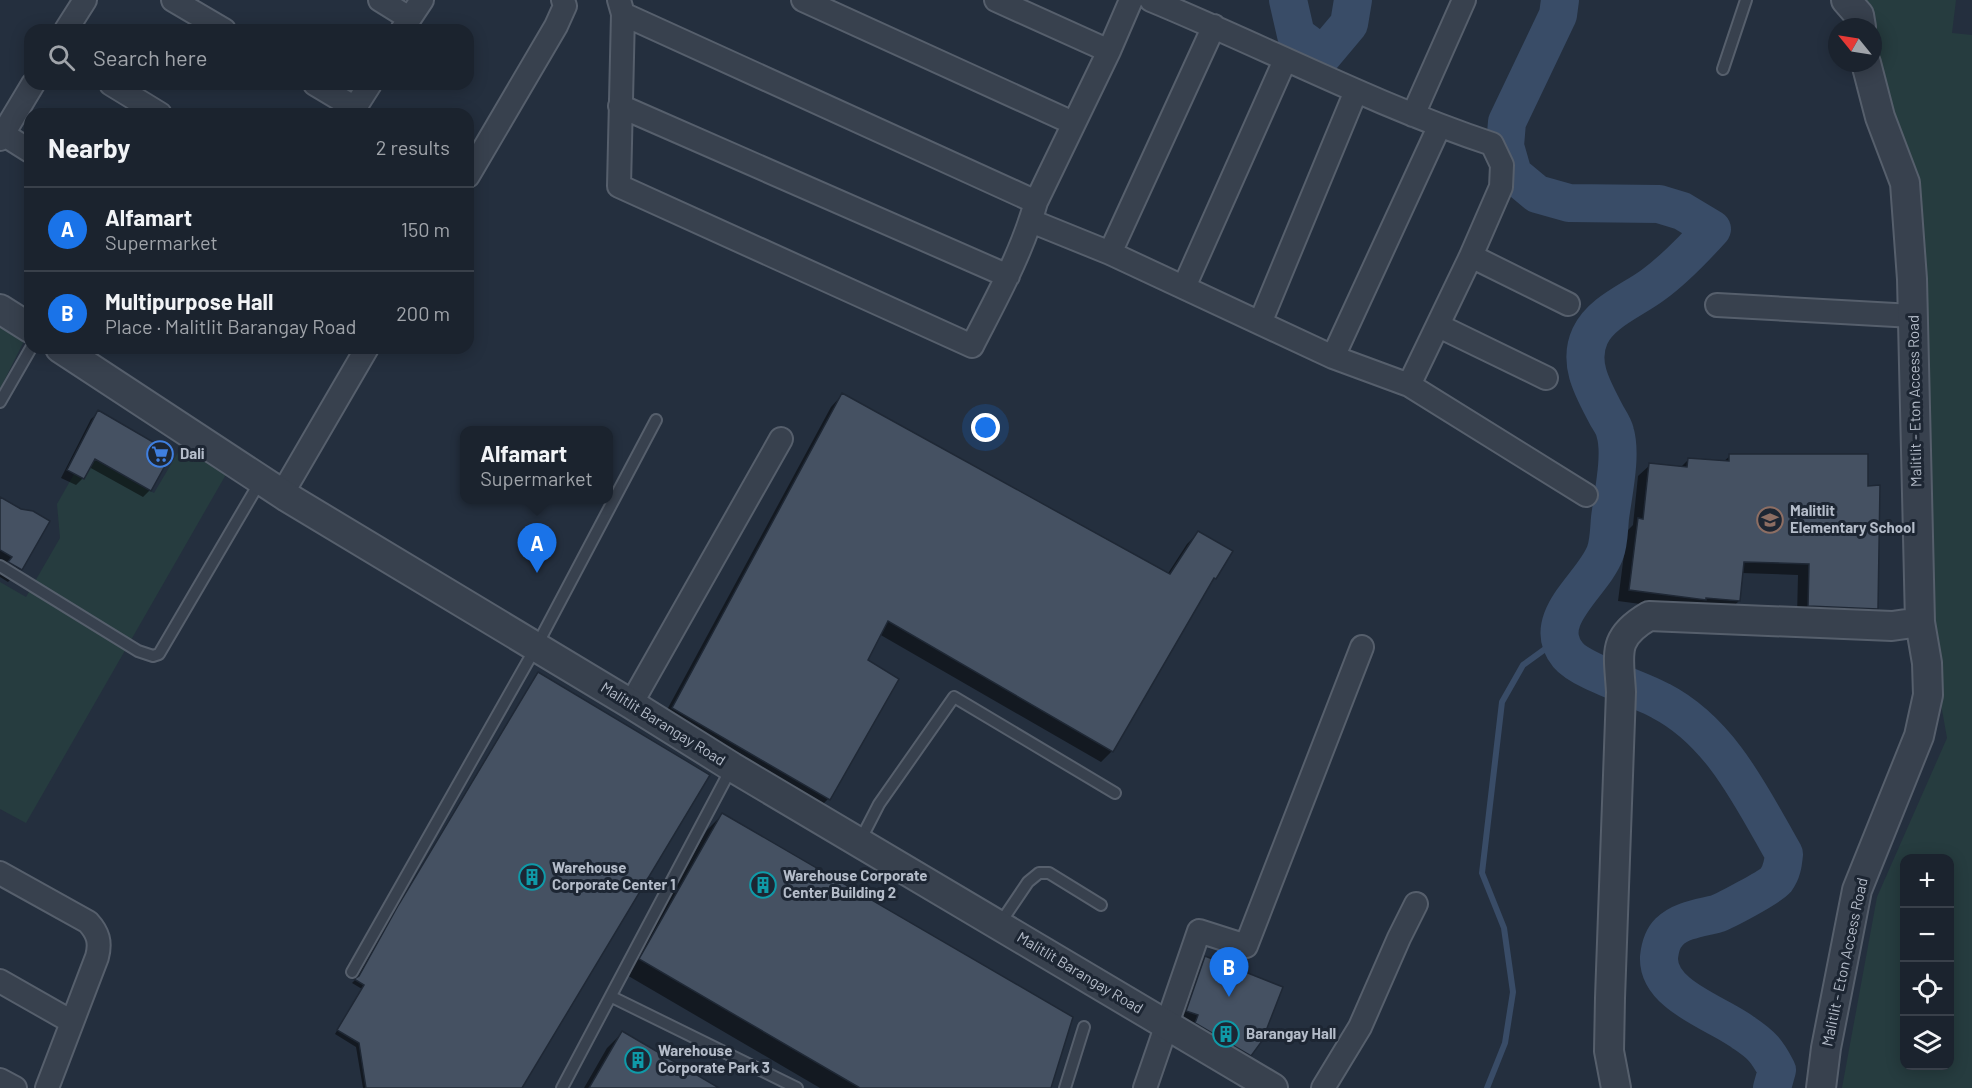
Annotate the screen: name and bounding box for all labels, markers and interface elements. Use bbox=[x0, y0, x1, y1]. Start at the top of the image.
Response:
north arrow bbox=[1828, 18, 1882, 72]
search box bbox=[24, 24, 474, 90]
icon: search bbox=[45, 41, 78, 74]
text: Search here bbox=[93, 44, 207, 70]
text: Nearby bbox=[48, 132, 130, 163]
text: 2 results bbox=[376, 135, 450, 159]
text: Alfamart bbox=[105, 204, 192, 230]
text: A bbox=[61, 217, 74, 241]
text: 150 m bbox=[401, 217, 450, 241]
text: Supermarket bbox=[105, 230, 218, 254]
text: Multipurpose Hall bbox=[105, 288, 273, 314]
text: B bbox=[61, 301, 74, 325]
text: 200 m bbox=[396, 301, 450, 325]
text: Place · Malitlit Barangay Road bbox=[105, 314, 356, 338]
street label: Malitlit - Eton Access Road bbox=[1904, 315, 1924, 487]
your location bbox=[971, 413, 1000, 442]
popup bbox=[460, 426, 613, 504]
supermarket icon: Dali bbox=[145, 439, 175, 469]
text: Alfamart bbox=[480, 440, 567, 466]
place label: Dali bbox=[180, 444, 205, 462]
text: Supermarket bbox=[480, 466, 593, 490]
place label: Malitlit Elementary School bbox=[1790, 501, 1915, 536]
school or university icon: Malitlit Elementary School bbox=[1755, 505, 1785, 535]
pin: A bbox=[518, 524, 556, 573]
street label: Malitlit Barangay Road bbox=[598, 677, 729, 769]
map controls bbox=[1900, 854, 1954, 1070]
button: + bbox=[1900, 854, 1954, 908]
place label: Warehouse Corporate Center 1 bbox=[552, 858, 676, 893]
building icon: Warehouse Corporate Center 1 bbox=[517, 862, 547, 892]
place label: Warehouse Corporate Center Building 2 bbox=[783, 866, 928, 901]
building icon: Warehouse Corporate Center Building 2 bbox=[748, 870, 778, 900]
street label: Malitlit - Eton Access Road bbox=[1817, 876, 1871, 1048]
button: − bbox=[1900, 908, 1954, 962]
street label: Malitlit Barangay Road bbox=[1014, 927, 1147, 1017]
pin: B bbox=[1210, 948, 1248, 997]
button: locate bbox=[1900, 962, 1954, 1016]
button: layers bbox=[1900, 1016, 1954, 1070]
building icon: Barangay Hall bbox=[1211, 1019, 1241, 1049]
place label: Barangay Hall bbox=[1246, 1024, 1336, 1042]
place label: Warehouse Corporate Park 3 bbox=[658, 1041, 770, 1076]
building icon: Warehouse Corporate Park 3 bbox=[623, 1045, 653, 1075]

